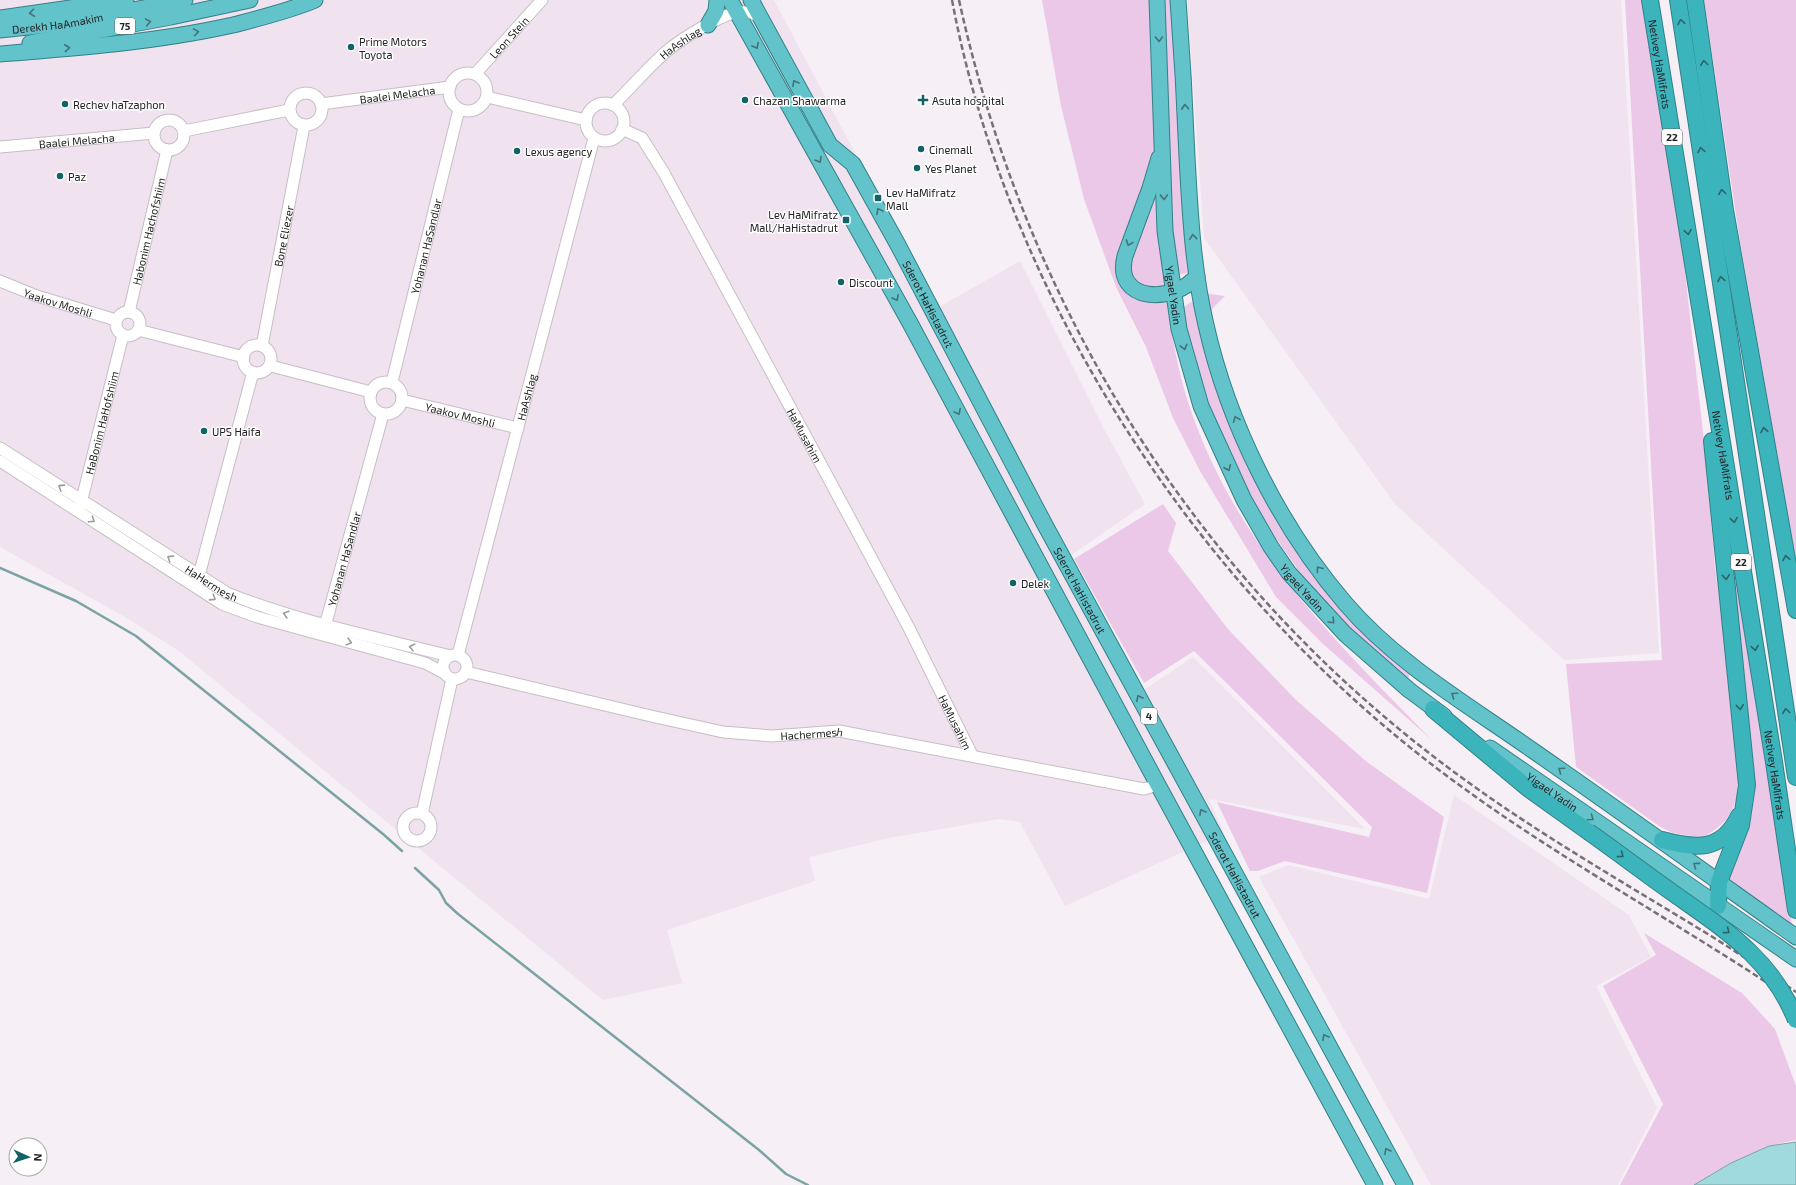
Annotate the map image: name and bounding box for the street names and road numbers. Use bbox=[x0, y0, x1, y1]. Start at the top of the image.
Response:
street label: Derekh HaAmakim bbox=[11, 9, 104, 35]
street label: Leon Stein bbox=[486, 13, 531, 61]
road number: 75 bbox=[115, 18, 135, 34]
street label: Netivey HaMifrats bbox=[1647, 18, 1674, 110]
street label: HaAshlag bbox=[657, 23, 703, 61]
street label: Baalei Melacha bbox=[359, 83, 436, 105]
road number: 22 bbox=[1662, 129, 1682, 145]
street label: Baalei Melacha bbox=[38, 130, 115, 150]
street label: Habonim Hachofshiim bbox=[129, 176, 167, 286]
street label: Yohanan HaSandlar bbox=[407, 197, 443, 295]
street label: Bone Eliezer bbox=[271, 204, 295, 268]
street label: Sderot HaHistadrut bbox=[901, 258, 957, 349]
street label: Yigael Yadin bbox=[1164, 265, 1185, 326]
street label: Yaakov Moshli bbox=[22, 285, 94, 319]
street label: HaBonim HaHofshiim bbox=[82, 370, 120, 476]
street label: HaAshlag bbox=[514, 372, 538, 422]
street label: Yaakov Moshli bbox=[424, 399, 497, 429]
street label: HaMusahim bbox=[785, 406, 825, 465]
street label: Netivey HaMifrats bbox=[1710, 409, 1738, 501]
street label: Yohanan HaSandlar bbox=[324, 509, 363, 607]
street label: Sderot HaHistadrut bbox=[1052, 545, 1109, 635]
road number: 22 bbox=[1731, 554, 1751, 570]
street label: Yigael Yadin bbox=[1278, 561, 1327, 614]
street label: HaHermesh bbox=[183, 562, 240, 603]
street label: HaMusahim bbox=[937, 692, 975, 752]
road number: 4 bbox=[1141, 708, 1157, 724]
street label: Hachermesh bbox=[780, 724, 844, 742]
street label: Netivey HaMifrats bbox=[1762, 729, 1789, 821]
street label: Yigael Yadin bbox=[1524, 769, 1581, 813]
street label: Sderot HaHistadrut bbox=[1207, 829, 1264, 920]

